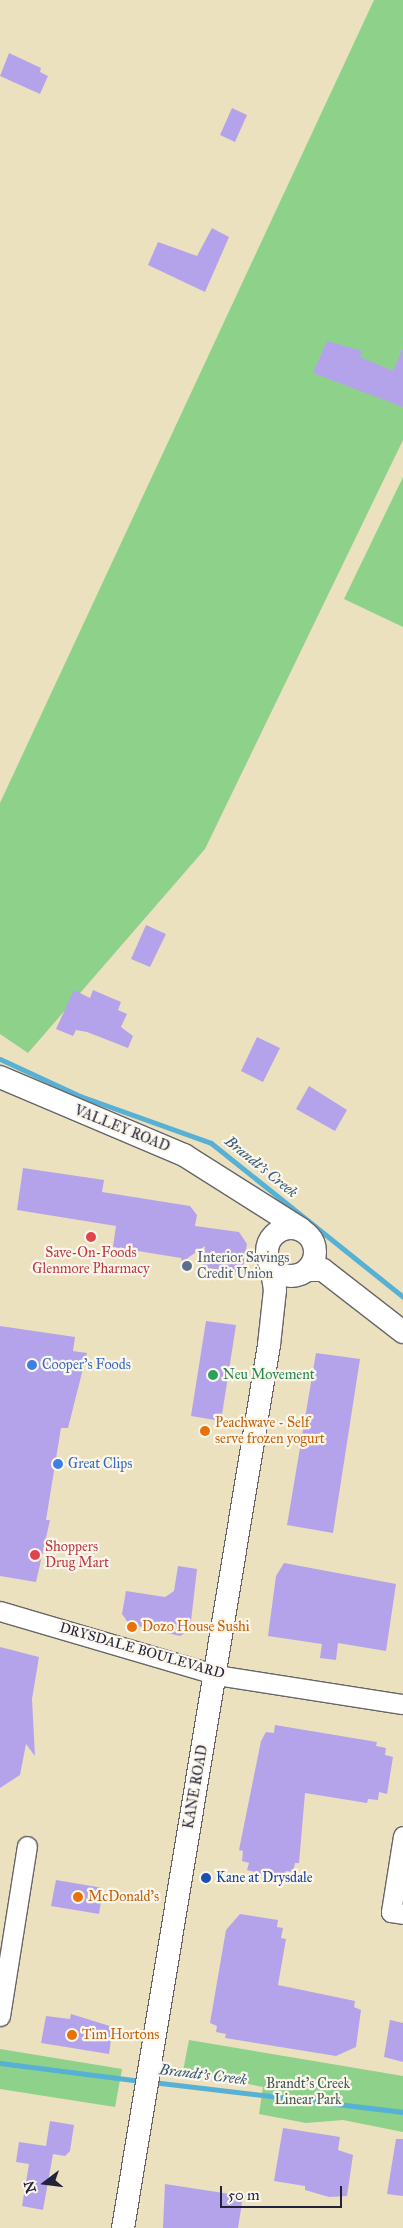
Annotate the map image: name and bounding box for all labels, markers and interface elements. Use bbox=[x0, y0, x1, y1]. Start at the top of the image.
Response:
street label: VALLEY ROAD bbox=[72, 1102, 172, 1156]
water label: Brandt's Creek bbox=[221, 1132, 301, 1202]
marker: Save-On-Foods Glenmore Pharmacy bbox=[85, 1231, 97, 1243]
place label: Save-On-Foods Glenmore Pharmacy bbox=[32, 1245, 150, 1278]
place label: Interior Savings Credit Union bbox=[197, 1250, 289, 1282]
marker: Interior Savings Credit Union bbox=[181, 1260, 193, 1272]
place label: Cooper's Foods bbox=[42, 1357, 131, 1373]
marker: Cooper's Foods bbox=[26, 1359, 38, 1371]
place label: Neu Movement bbox=[223, 1367, 315, 1383]
marker: Neu Movement bbox=[207, 1369, 219, 1381]
place label: Peachwave - Self serve frozen yogurt bbox=[215, 1415, 325, 1448]
marker: Peachwave - Self serve frozen yogurt bbox=[199, 1425, 211, 1437]
place label: Great Clips bbox=[68, 1456, 132, 1472]
marker: Great Clips bbox=[52, 1458, 64, 1470]
place label: Shoppers Drug Mart bbox=[45, 1539, 109, 1571]
marker: Shoppers Drug Mart bbox=[29, 1549, 41, 1561]
street label: DRYSDALE BOULEVARD bbox=[57, 1619, 227, 1683]
place label: Dozo House Sushi bbox=[142, 1619, 250, 1635]
marker: Dozo House Sushi bbox=[126, 1621, 138, 1633]
street label: KANE ROAD bbox=[180, 1744, 212, 1830]
place label: Kane at Drysdale bbox=[216, 1870, 313, 1886]
marker: Kane at Drysdale bbox=[200, 1872, 212, 1884]
place label: McDonald's bbox=[88, 1889, 159, 1905]
marker: McDonald's bbox=[72, 1891, 84, 1903]
place label: Tim Hortons bbox=[82, 2027, 159, 2043]
marker: Tim Hortons bbox=[66, 2029, 78, 2041]
water label: Brandt's Creek bbox=[158, 2061, 248, 2089]
park label: Brandt's Creek Linear Park bbox=[266, 2076, 350, 2108]
north arrow bbox=[20, 2158, 70, 2208]
scale bar bbox=[223, 2176, 346, 2208]
text: N bbox=[20, 2179, 40, 2195]
text: 50 m bbox=[228, 2186, 260, 2204]

